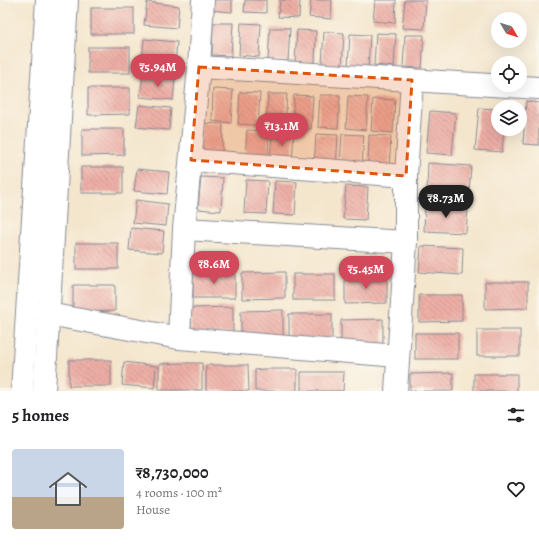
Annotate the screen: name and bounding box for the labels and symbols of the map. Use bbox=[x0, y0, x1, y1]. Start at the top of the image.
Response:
north arrow bbox=[491, 12, 527, 48]
pin: ₹5.94M bbox=[125, 54, 191, 88]
pin: ₹13.1M bbox=[249, 113, 315, 147]
pin: ₹8.73M bbox=[413, 185, 479, 219]
pin: ₹8.6M bbox=[186, 251, 242, 285]
pin: ₹5.45M bbox=[333, 256, 399, 290]

